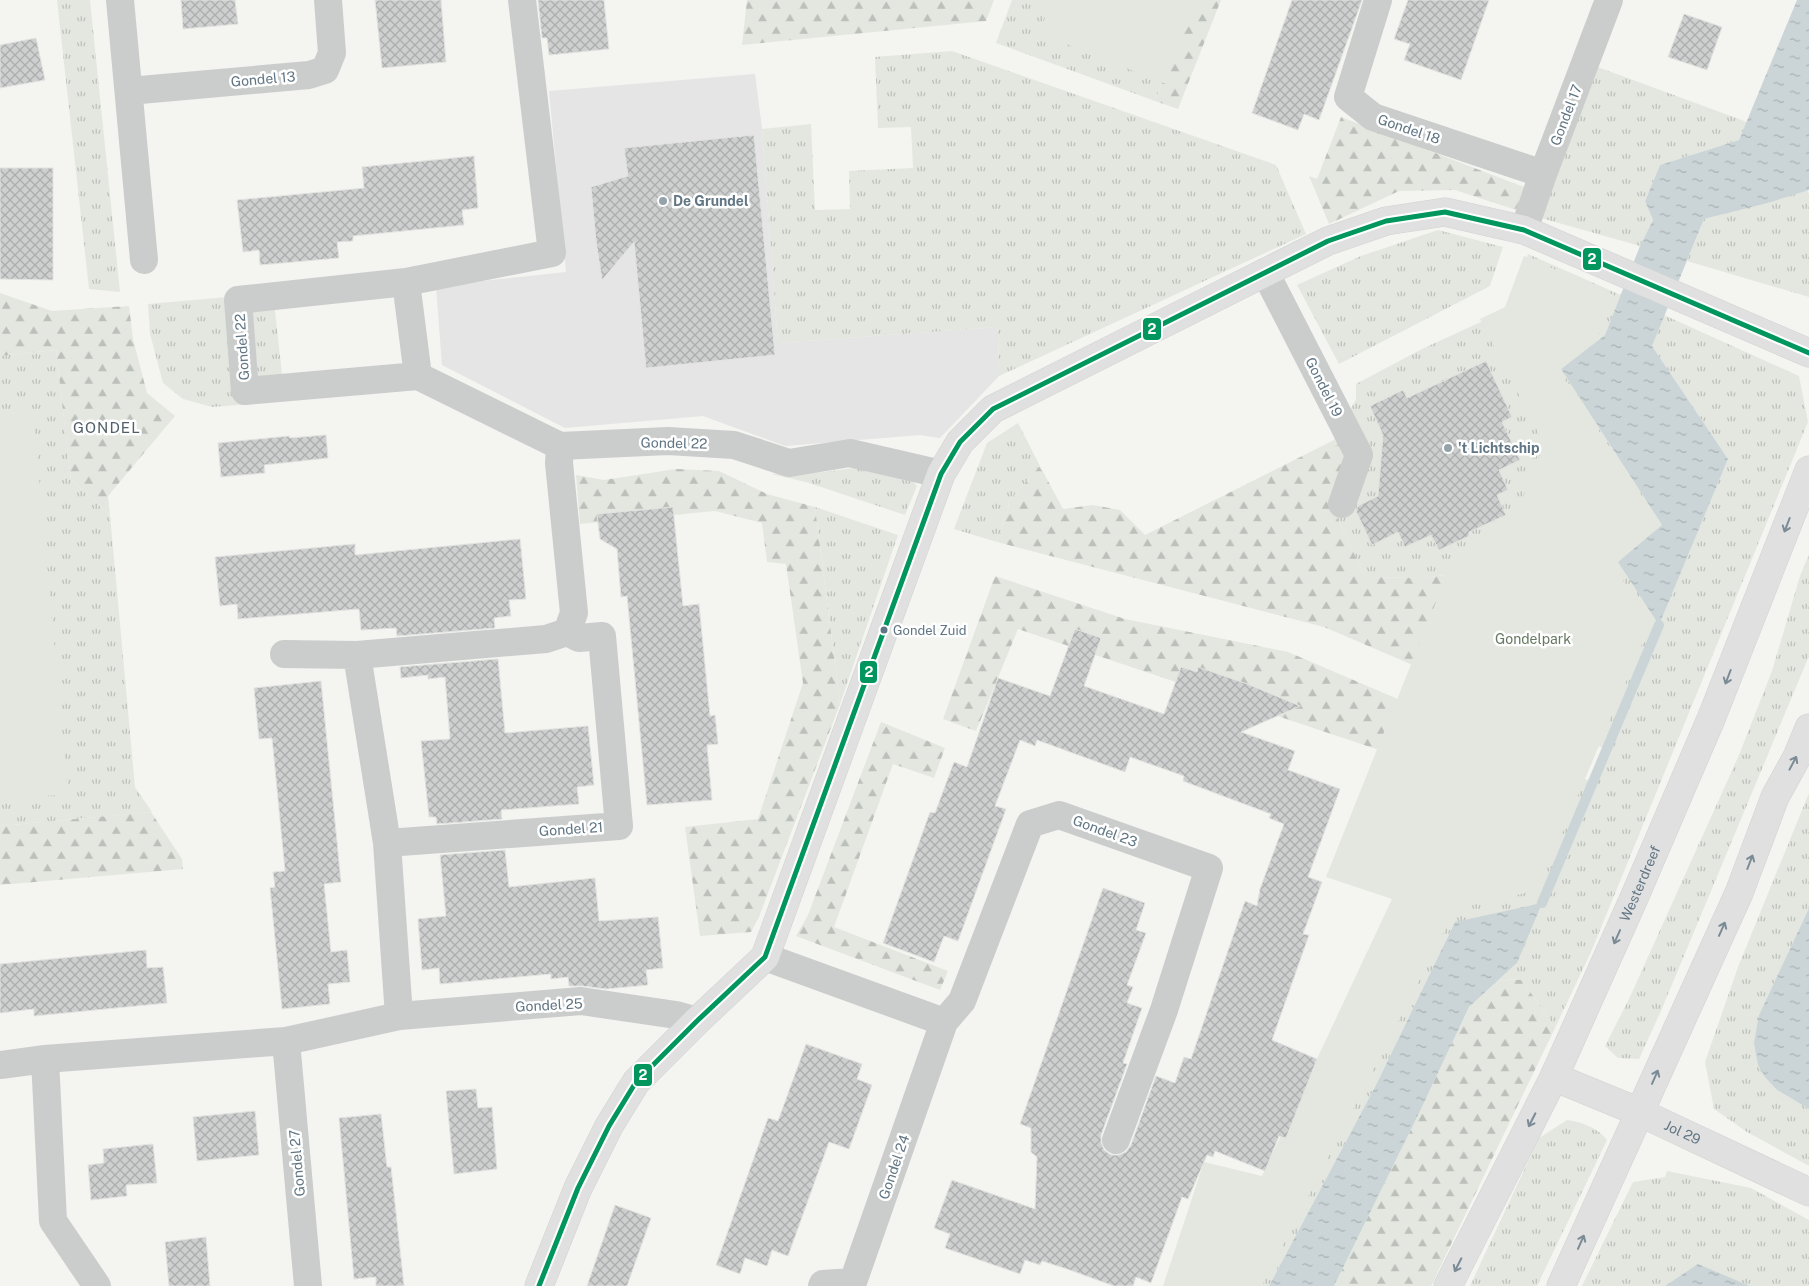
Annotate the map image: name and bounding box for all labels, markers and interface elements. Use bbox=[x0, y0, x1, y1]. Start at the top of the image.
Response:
street label: Gondel 13 bbox=[230, 68, 296, 90]
street label: Gondel 17 bbox=[1547, 82, 1585, 148]
street label: Gondel 18 bbox=[1376, 111, 1442, 147]
place label: De Grundel bbox=[673, 193, 749, 209]
marker: De Grundel bbox=[657, 195, 669, 207]
line badge: 2 bbox=[1582, 247, 1602, 271]
text: 2 bbox=[1588, 251, 1597, 267]
street label: Gondel 22 bbox=[232, 313, 252, 381]
line badge: 2 bbox=[1142, 317, 1162, 341]
text: 2 bbox=[1148, 321, 1157, 337]
street label: Gondel 19 bbox=[1302, 355, 1346, 420]
district label: GONDEL bbox=[73, 419, 141, 436]
street label: Gondel 22 bbox=[640, 434, 708, 452]
place label: 't Lichtschip bbox=[1458, 440, 1539, 456]
marker: 't Lichtschip bbox=[1442, 442, 1454, 454]
one-way arrow bbox=[1782, 517, 1791, 532]
place label: Gondel Zuid bbox=[893, 623, 966, 638]
marker: Gondel Zuid bbox=[879, 625, 889, 635]
park label: Gondelpark bbox=[1495, 631, 1571, 647]
line badge: 2 bbox=[859, 660, 878, 684]
text: 2 bbox=[865, 664, 874, 680]
one-way arrow bbox=[1722, 669, 1731, 684]
one-way arrow bbox=[1789, 756, 1798, 771]
street label: Gondel 23 bbox=[1071, 812, 1140, 850]
street label: Gondel 21 bbox=[538, 819, 604, 839]
street label: Westerdreef bbox=[1617, 843, 1664, 924]
one-way arrow bbox=[1746, 855, 1756, 870]
one-way arrow bbox=[1718, 922, 1727, 937]
one-way arrow bbox=[1612, 929, 1621, 944]
street label: Gondel 25 bbox=[515, 995, 583, 1015]
line badge: 2 bbox=[633, 1063, 653, 1087]
text: 2 bbox=[639, 1067, 648, 1083]
one-way arrow bbox=[1650, 1070, 1660, 1085]
one-way arrow bbox=[1527, 1112, 1536, 1127]
street label: Jol 29 bbox=[1662, 1117, 1703, 1148]
street label: Gondel 27 bbox=[286, 1129, 308, 1197]
street label: Gondel 24 bbox=[875, 1132, 913, 1201]
one-way arrow bbox=[1576, 1234, 1586, 1249]
one-way arrow bbox=[1453, 1257, 1462, 1272]

